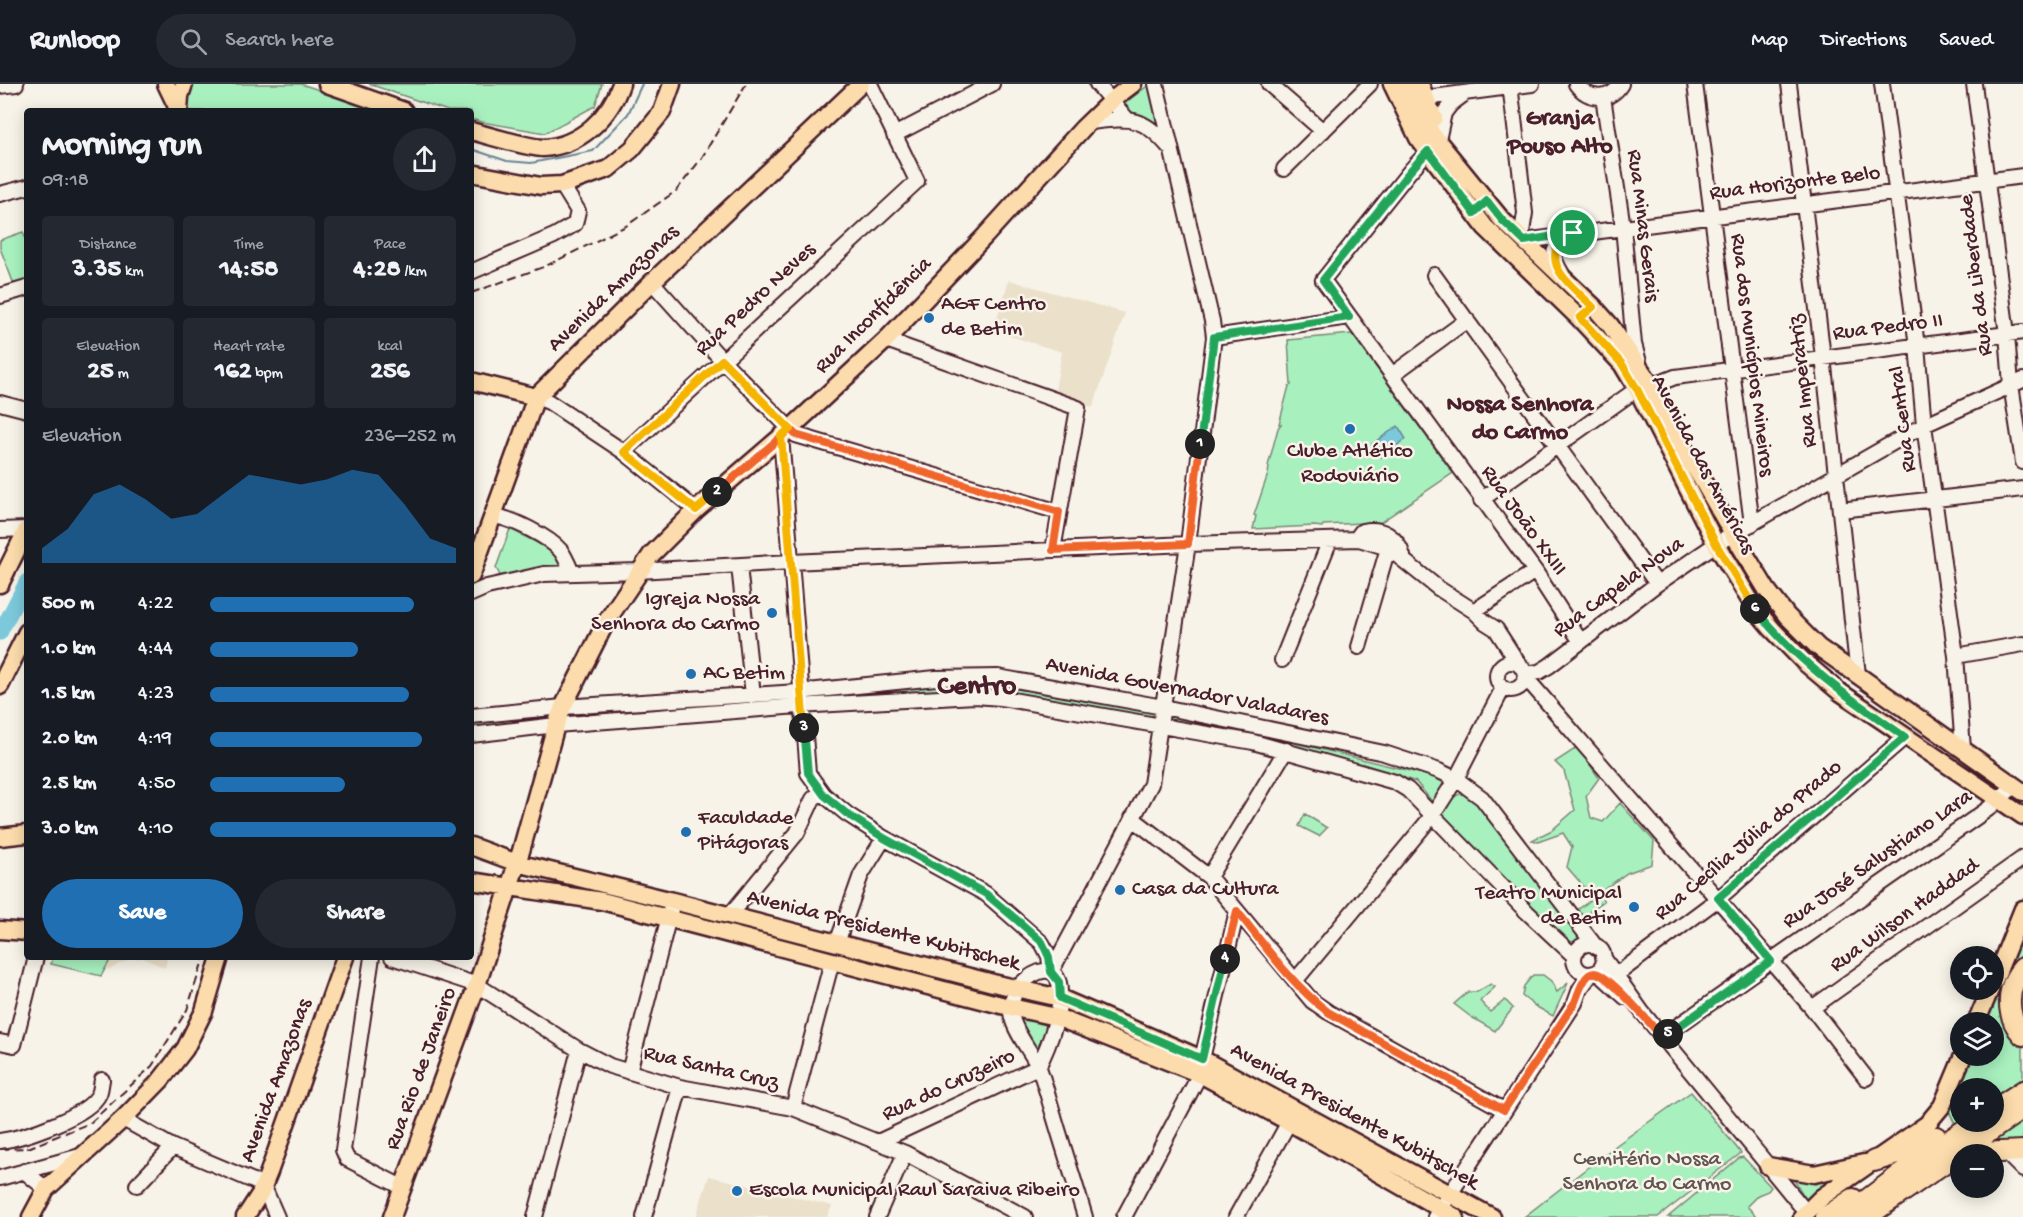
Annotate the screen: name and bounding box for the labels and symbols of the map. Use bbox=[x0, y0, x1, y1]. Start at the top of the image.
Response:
district label: Granja Pouso Alto bbox=[1505, 105, 1613, 162]
street label: Rua Minas Gerais bbox=[1620, 148, 1664, 305]
street label: Rua Horizonte Belo bbox=[1708, 161, 1882, 207]
street label: Rua da Liberdade bbox=[1954, 192, 2000, 357]
pin bbox=[1547, 207, 1598, 258]
street label: Avenida Amazonas bbox=[543, 219, 686, 358]
street label: Rua dos Municípios Mineiros bbox=[1723, 232, 1779, 479]
street label: Rua Pedro Neves bbox=[690, 237, 822, 362]
street label: Rua Inconfidência bbox=[810, 251, 939, 380]
place label: AGF Centro de Betim bbox=[941, 292, 1046, 343]
street label: Rua Pedro II bbox=[1831, 308, 1945, 348]
marker: AGF Centro de Betim bbox=[922, 311, 936, 325]
street label: Rua Imperatriz bbox=[1784, 312, 1824, 449]
street label: Rua Central bbox=[1885, 364, 1923, 474]
street label: Avenida das Américas bbox=[1644, 371, 1760, 559]
district label: Nossa Senhora do Carmo bbox=[1447, 391, 1595, 448]
marker: Clube Atlético Rodoviário bbox=[1343, 422, 1357, 436]
pin: 1 bbox=[1185, 429, 1215, 459]
place label: Clube Atlético Rodoviário bbox=[1287, 439, 1413, 490]
street label: Rua João XXIII bbox=[1474, 461, 1572, 581]
pin: 2 bbox=[702, 477, 732, 507]
street label: Rua Capela Nova bbox=[1548, 531, 1690, 644]
place label: Igreja Nossa Senhora do Carmo bbox=[591, 587, 761, 638]
pin: 6 bbox=[1740, 594, 1770, 624]
marker: Igreja Nossa Senhora do Carmo bbox=[765, 606, 779, 620]
street label: Avenida Governador Valadares bbox=[1043, 652, 1331, 732]
place label: AC Betim bbox=[703, 661, 785, 687]
marker: AC Betim bbox=[684, 667, 698, 681]
district label: Centro bbox=[938, 671, 1017, 704]
pin: 3 bbox=[789, 713, 819, 743]
street label: Rua Cecília Júlia do Prado bbox=[1650, 755, 1848, 927]
street label: Rua José Salustiano Lara bbox=[1778, 784, 1979, 935]
place label: Faculdade Pitágoras bbox=[697, 806, 794, 857]
marker: Faculdade Pitágoras bbox=[679, 825, 693, 839]
street label: Rua Wilson Haddad bbox=[1825, 852, 1987, 979]
place label: Casa da Cultura bbox=[1132, 877, 1279, 903]
place label: Teatro Municipal de Betim bbox=[1474, 881, 1622, 932]
marker: Casa da Cultura bbox=[1113, 883, 1127, 897]
street label: Avenida Presidente Kubitschek bbox=[744, 884, 1024, 978]
marker: Teatro Municipal de Betim bbox=[1627, 900, 1641, 914]
pin: 4 bbox=[1210, 944, 1240, 974]
street label: Rua Rio de Janeiro bbox=[380, 984, 464, 1154]
street label: Avenida Amazonas bbox=[235, 995, 319, 1166]
pin: 5 bbox=[1653, 1019, 1683, 1049]
street label: Avenida Presidente Kubitschek bbox=[1225, 1038, 1485, 1197]
street label: Rua Santa Cruz bbox=[641, 1041, 783, 1098]
street label: Rua do Cruzeiro bbox=[878, 1044, 1020, 1128]
park label: Cemitério Nossa Senhora do Carmo bbox=[1563, 1147, 1731, 1198]
place label: Escola Municipal Raul Saraiva Ribeiro bbox=[749, 1178, 1080, 1204]
marker: Escola Municipal Raul Saraiva Ribeiro bbox=[730, 1184, 744, 1198]

